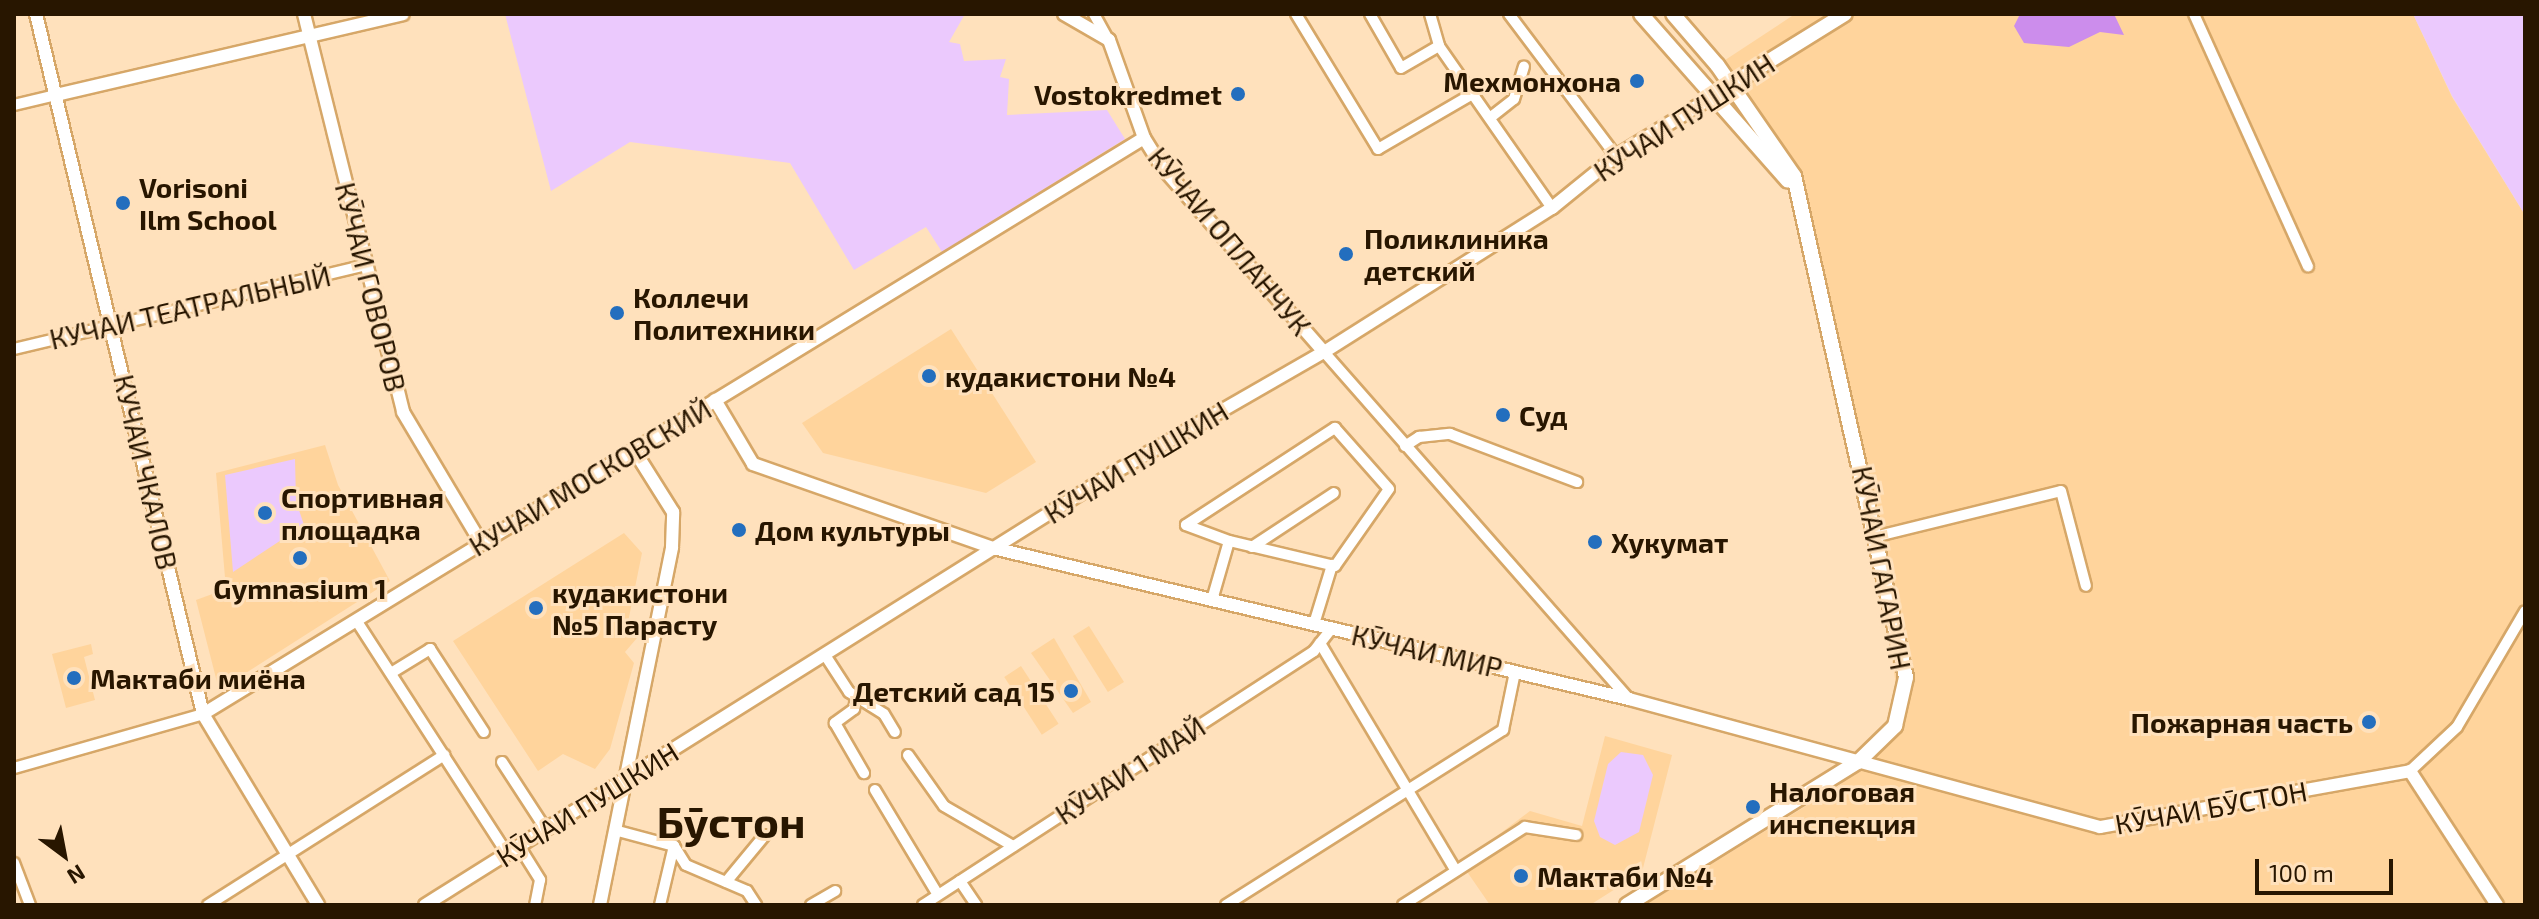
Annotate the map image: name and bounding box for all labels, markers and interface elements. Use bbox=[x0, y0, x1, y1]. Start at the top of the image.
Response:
street label: КӮЧАИ ПУШКИН bbox=[1587, 46, 1781, 188]
place label: Мехмонхона bbox=[1443, 64, 1621, 98]
marker: Мехмонхона bbox=[1628, 72, 1646, 90]
place label: Vostokredmet bbox=[1034, 77, 1222, 111]
marker: Vostokredmet bbox=[1229, 85, 1247, 103]
street label: КӮЧАИ ОПЛАНЧУК bbox=[1142, 140, 1318, 342]
place label: Vorisoni Ilm School bbox=[139, 170, 277, 236]
street label: КӮЧАИ ГОВОРОВ bbox=[329, 179, 413, 395]
marker: Vorisoni Ilm School bbox=[114, 194, 132, 212]
place label: Поликлиника детский bbox=[1364, 221, 1549, 287]
marker: Поликлиника детский bbox=[1335, 243, 1357, 265]
street label: КУЧАИ ТЕАТРАЛЬНЫЙ bbox=[46, 258, 334, 356]
place label: Коллечи Политехники bbox=[633, 280, 815, 346]
marker: Коллечи Политехники bbox=[608, 304, 626, 322]
place label: кудакистони №4 bbox=[945, 359, 1176, 393]
marker: кудакистони №4 bbox=[920, 367, 938, 385]
street label: КУЧАИ ЧКАЛОВ bbox=[107, 371, 185, 573]
street label: КУЧАИ МОСКОВСКИЙ bbox=[463, 391, 717, 563]
street label: КӮЧАИ ПУШКИН bbox=[1038, 394, 1234, 530]
place label: Суд bbox=[1519, 398, 1568, 432]
marker: Суд bbox=[1494, 406, 1512, 424]
street label: КӮЧАИ ГАГАРИН bbox=[1846, 463, 1918, 673]
place label: Спортивная площадка bbox=[281, 480, 444, 546]
marker: Спортивная площадка bbox=[256, 504, 274, 522]
place label: Дом культуры bbox=[755, 513, 950, 547]
marker: Дом культуры bbox=[730, 521, 748, 539]
place label: Хукумат bbox=[1611, 525, 1728, 559]
marker: Хукумат bbox=[1586, 533, 1604, 551]
marker: Gymnasium 1 bbox=[291, 549, 309, 567]
place label: Gymnasium 1 bbox=[213, 571, 387, 605]
place label: кудакистони №5 Парасту bbox=[552, 575, 728, 641]
marker: кудакистони №5 Парасту bbox=[527, 599, 545, 617]
street label: КӮЧАИ МИР bbox=[1348, 617, 1506, 685]
place label: Мактаби миёна bbox=[90, 661, 306, 695]
marker: Мактаби миёна bbox=[65, 669, 83, 687]
place label: Детский сад 15 bbox=[853, 674, 1055, 708]
marker: Детский сад 15 bbox=[1062, 682, 1080, 700]
place label: Пожарная часть bbox=[2131, 705, 2353, 739]
street label: КӮЧАИ 1 МАЙ bbox=[1049, 709, 1211, 831]
marker: Пожарная часть bbox=[2360, 713, 2378, 731]
street label: КӮЧАИ ПУШКИН bbox=[490, 735, 684, 873]
place label: Налоговая инспекция bbox=[1769, 774, 1916, 840]
street label: КӮЧАИ БӮСТОН bbox=[2112, 774, 2310, 840]
district label: Бӯстон bbox=[656, 795, 806, 847]
marker: Налоговая инспекция bbox=[1744, 798, 1762, 816]
north arrow bbox=[24, 815, 104, 895]
scale bar bbox=[2259, 843, 2397, 893]
text: 100 m bbox=[2269, 858, 2334, 887]
place label: Мактаби №4 bbox=[1537, 859, 1714, 893]
text: N bbox=[63, 860, 90, 891]
marker: Мактаби №4 bbox=[1512, 867, 1530, 885]

